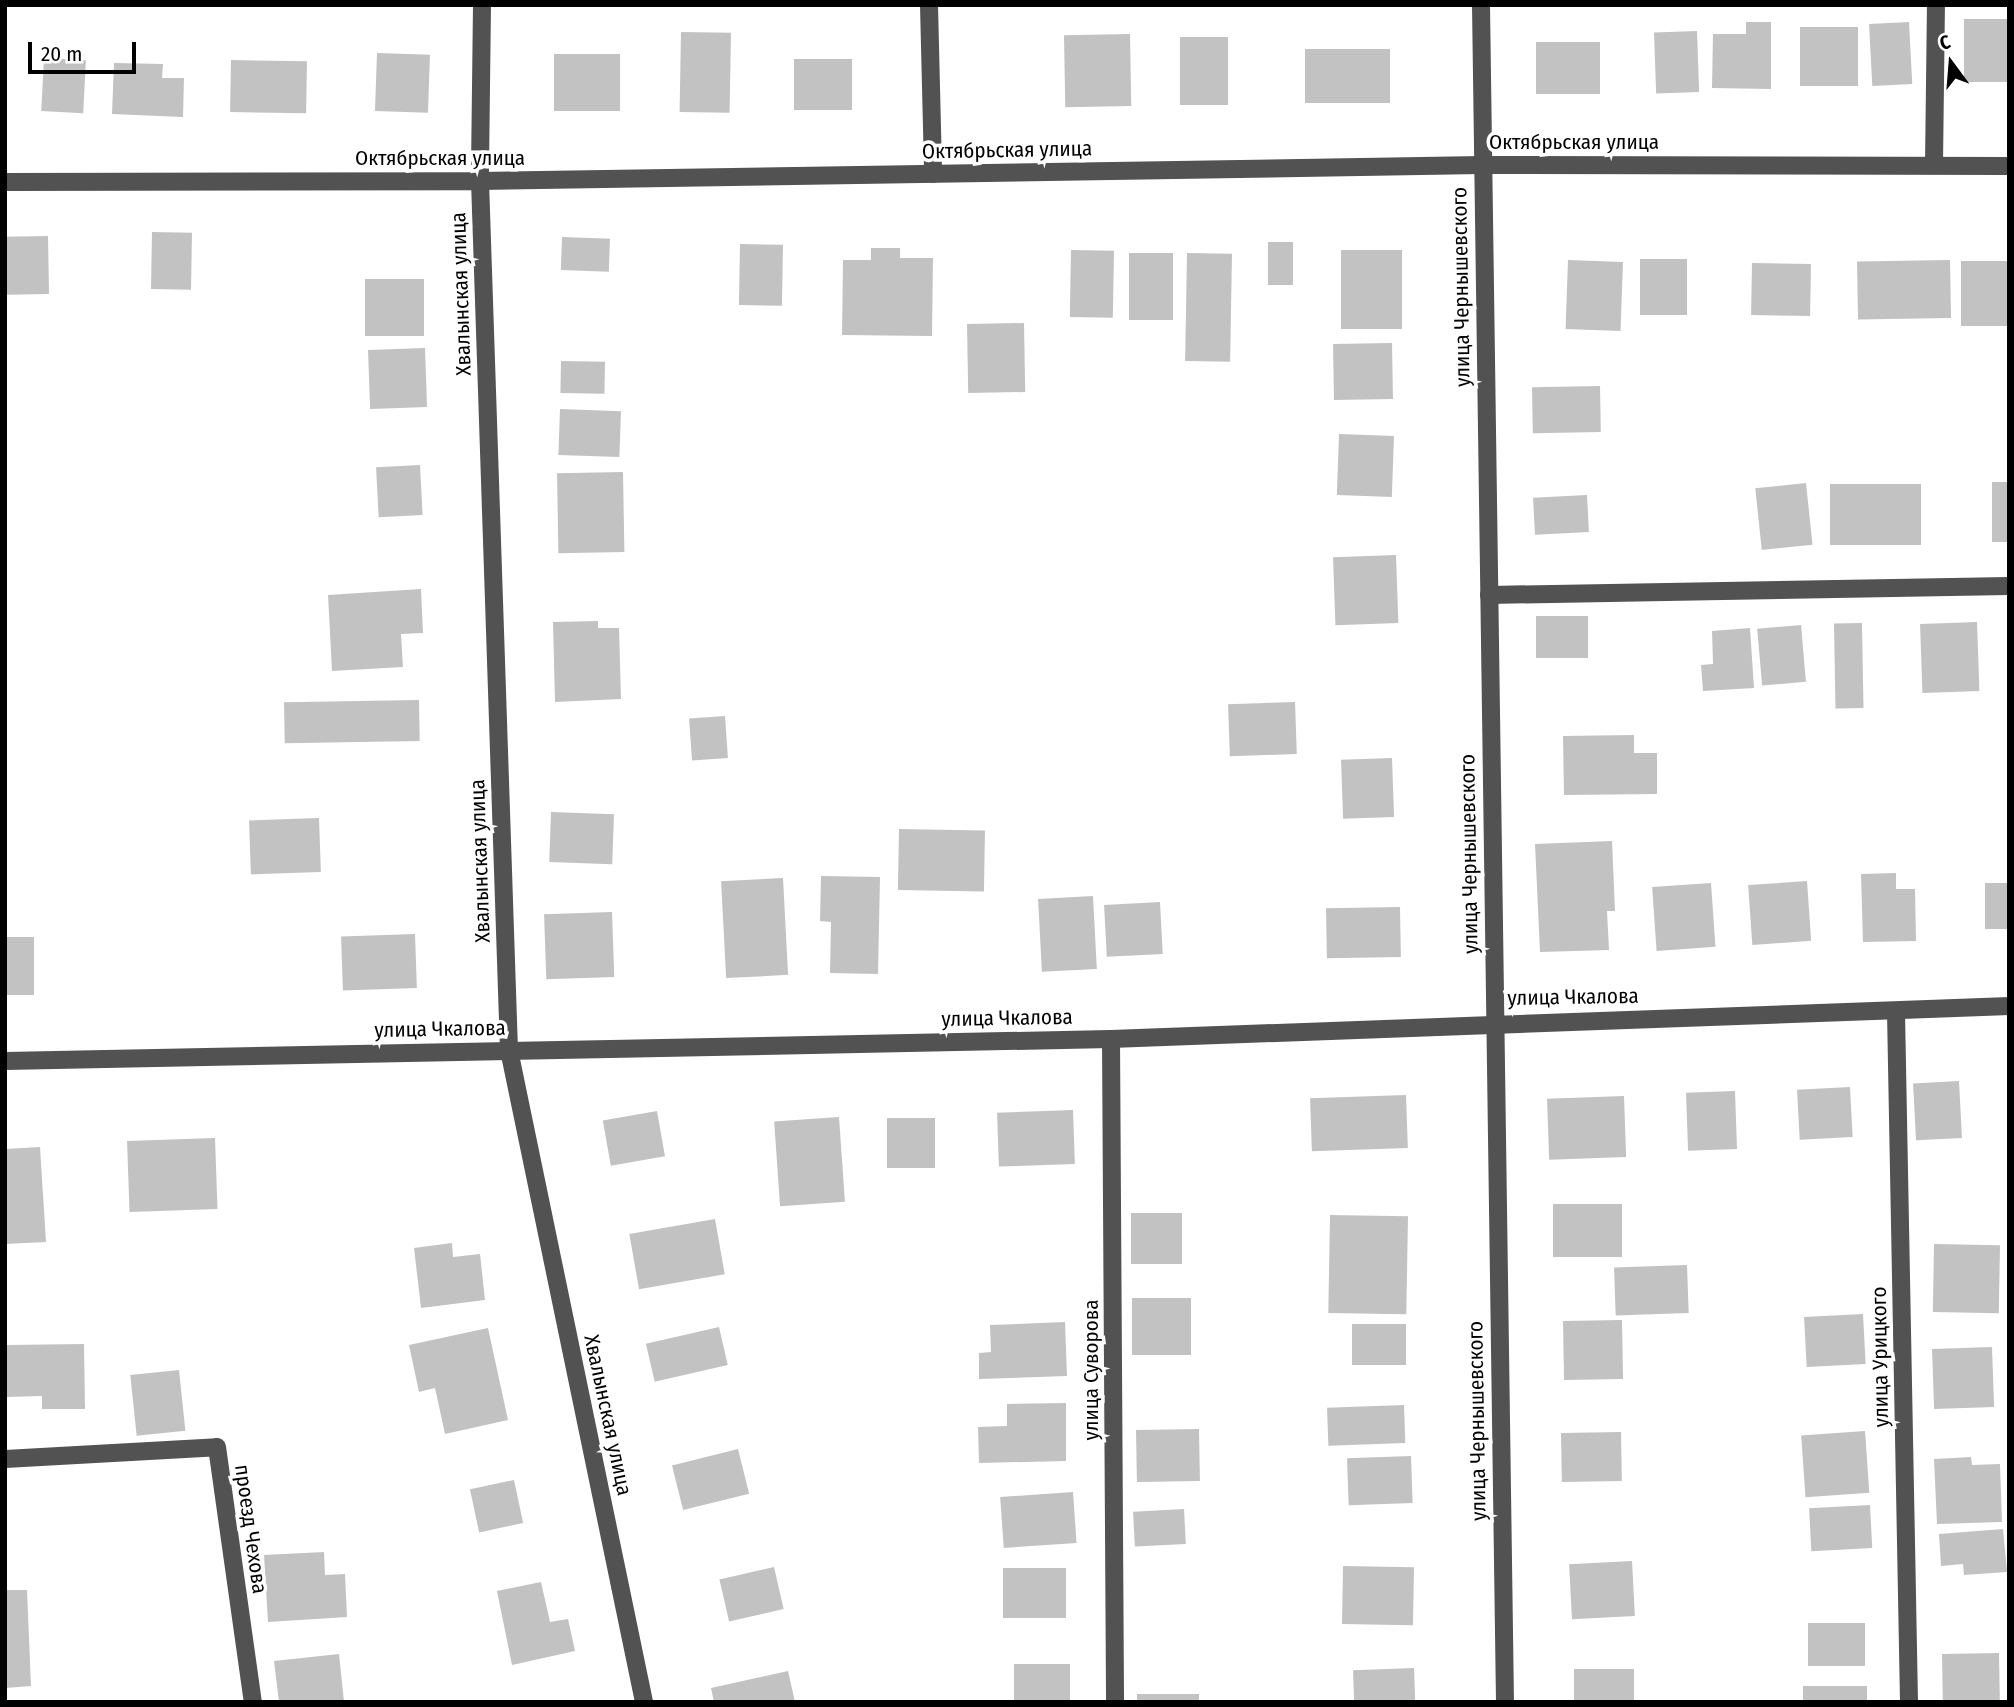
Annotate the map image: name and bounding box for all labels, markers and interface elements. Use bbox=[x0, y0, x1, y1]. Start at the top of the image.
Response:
scale bar bbox=[32, 28, 140, 72]
north arrow bbox=[1916, 28, 1986, 98]
text: С bbox=[1937, 30, 1953, 55]
text: 20 m bbox=[41, 41, 82, 67]
street label: Октябрьская улица bbox=[1489, 129, 1659, 155]
street label: Октябрьская улица bbox=[922, 136, 1092, 164]
street label: Октябрьская улица bbox=[355, 145, 525, 171]
street label: улица Чернышевского bbox=[1447, 187, 1475, 387]
street label: Хвалынская улица bbox=[446, 212, 476, 376]
street label: улица Чернышевского bbox=[1455, 754, 1483, 954]
street label: Хвалынская улица bbox=[465, 779, 495, 943]
street label: улица Чкалова bbox=[1507, 983, 1639, 1011]
street label: улица Чкалова bbox=[941, 1004, 1073, 1032]
street label: улица Чкалова bbox=[374, 1015, 506, 1043]
street label: улица Урицкого bbox=[1866, 1286, 1894, 1428]
street label: улица Суворова bbox=[1078, 1300, 1104, 1440]
street label: улица Чернышевского bbox=[1463, 1321, 1491, 1521]
street label: Хвалынская улица bbox=[579, 1332, 637, 1498]
street label: проезд Чехова bbox=[229, 1463, 273, 1595]

